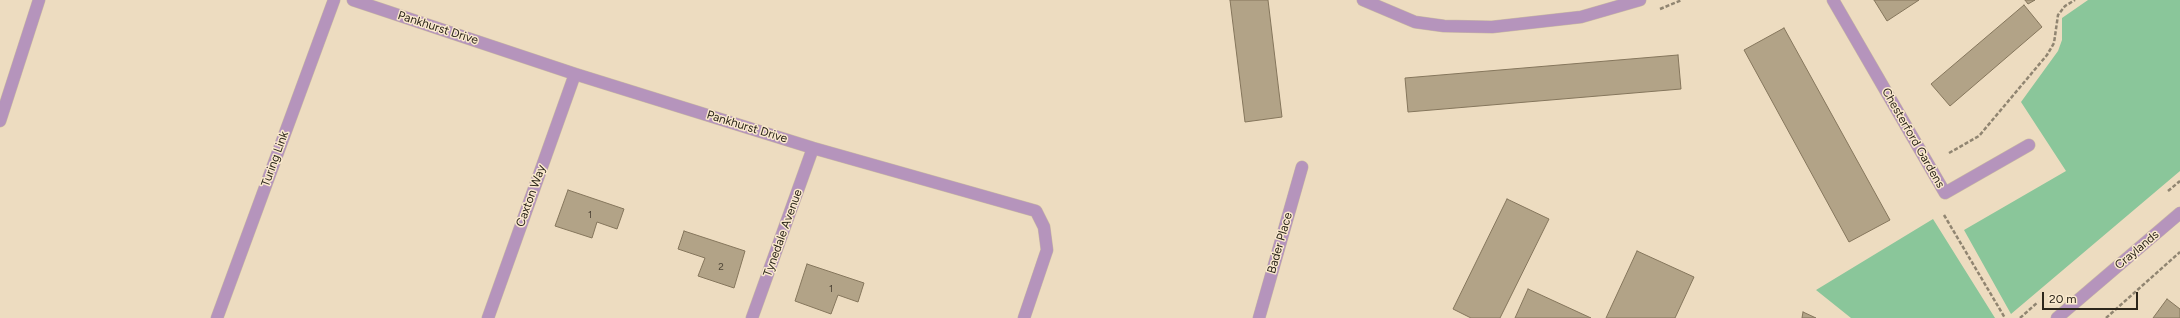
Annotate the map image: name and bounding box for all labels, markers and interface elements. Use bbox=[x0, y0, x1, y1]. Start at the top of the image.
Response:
street label: Pankhurst Drive bbox=[396, 8, 480, 48]
street label: Chesterford Gardens bbox=[1878, 85, 1948, 191]
street label: Pankhurst Drive bbox=[705, 108, 789, 146]
street label: Turing Link bbox=[258, 129, 292, 189]
street label: Caxton Way bbox=[513, 163, 549, 229]
street label: Tynedale Avenue bbox=[761, 187, 805, 279]
house number: 1 bbox=[588, 209, 592, 221]
street label: Bader Place bbox=[1264, 211, 1296, 275]
street label: Craylands bbox=[2112, 227, 2162, 273]
house number: 2 bbox=[718, 261, 724, 273]
house number: 1 bbox=[829, 283, 833, 295]
scale bar bbox=[2044, 284, 2140, 310]
text: 20 m bbox=[2049, 292, 2077, 306]

